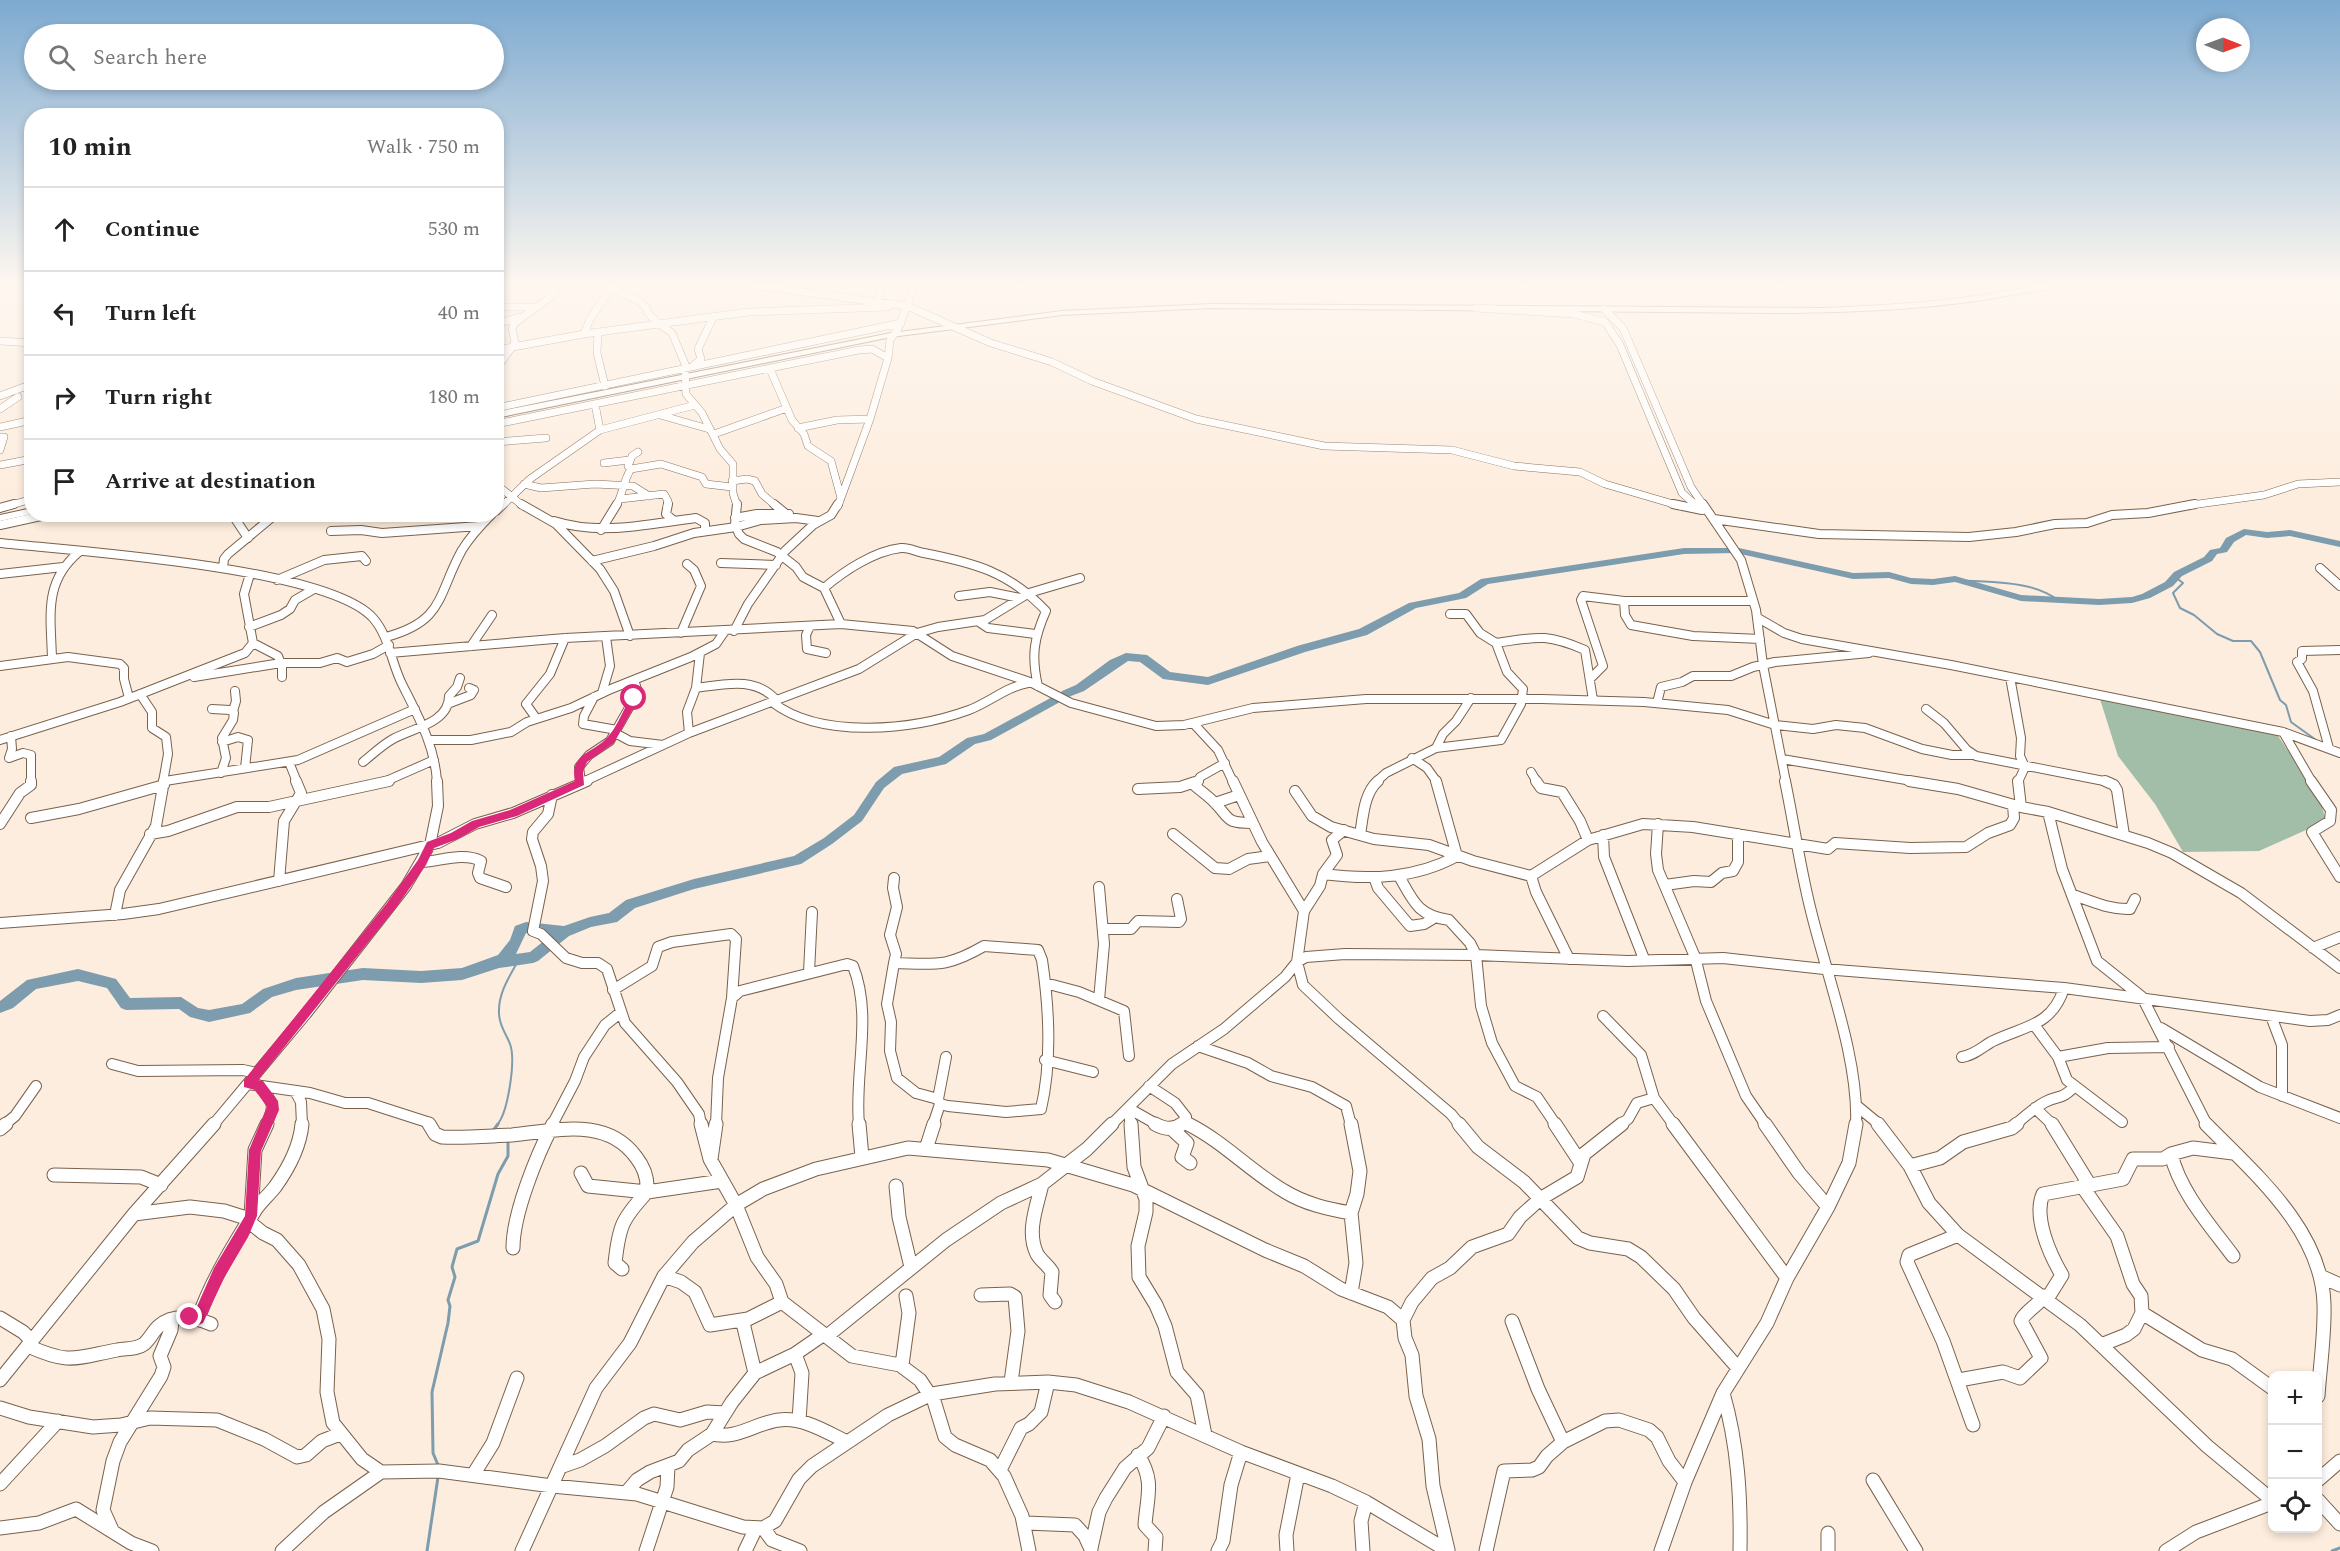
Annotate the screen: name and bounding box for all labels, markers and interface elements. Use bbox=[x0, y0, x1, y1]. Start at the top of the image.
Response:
north arrow bbox=[2196, 18, 2250, 72]
search box bbox=[24, 24, 504, 90]
icon: search bbox=[45, 41, 78, 74]
text: Search here bbox=[93, 41, 207, 74]
text: 10 min bbox=[48, 127, 132, 167]
text: Walk · 750 m bbox=[367, 132, 480, 162]
icon: ahead bbox=[48, 213, 81, 246]
text: Continue bbox=[105, 213, 200, 246]
text: 530 m bbox=[428, 214, 480, 244]
icon: left bbox=[48, 297, 81, 330]
text: Turn left bbox=[105, 297, 197, 330]
text: 40 m bbox=[438, 298, 480, 328]
icon: right bbox=[48, 381, 81, 414]
text: Turn right bbox=[105, 381, 212, 414]
text: 180 m bbox=[428, 382, 480, 412]
icon: arrive bbox=[48, 465, 81, 498]
text: Arrive at destination bbox=[105, 465, 316, 498]
route start bbox=[620, 684, 646, 710]
route end bbox=[176, 1303, 202, 1329]
map controls bbox=[2268, 1371, 2322, 1533]
button: + bbox=[2268, 1371, 2322, 1425]
button: − bbox=[2268, 1425, 2322, 1479]
button: locate bbox=[2268, 1479, 2322, 1533]

